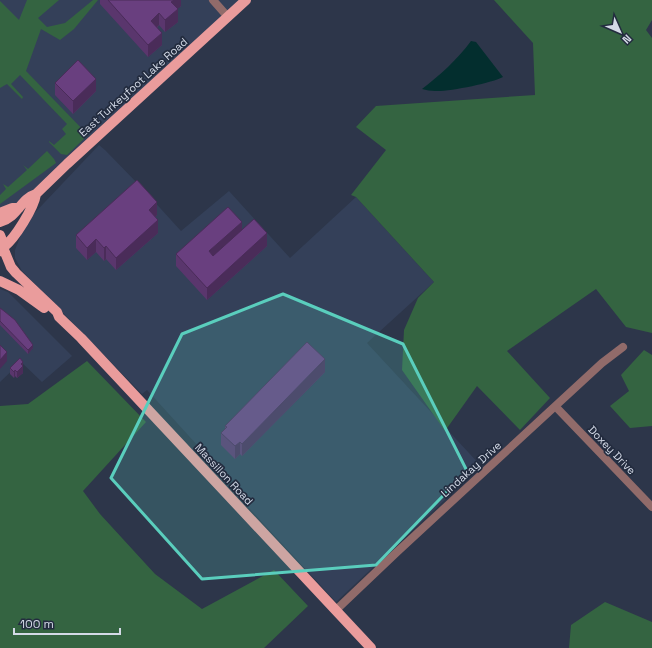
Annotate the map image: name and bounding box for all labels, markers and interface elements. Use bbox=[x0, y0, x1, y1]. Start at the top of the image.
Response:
north arrow bbox=[600, 12, 640, 52]
text: N bbox=[620, 32, 635, 47]
street label: East Turkeyfoot Lake Road bbox=[76, 35, 190, 139]
street label: Doxey Drive bbox=[585, 423, 639, 477]
street label: Lindakay Drive bbox=[438, 438, 504, 500]
street label: Massillon Road bbox=[192, 440, 256, 508]
scale bar bbox=[14, 610, 120, 636]
text: 100 m bbox=[20, 616, 54, 632]

